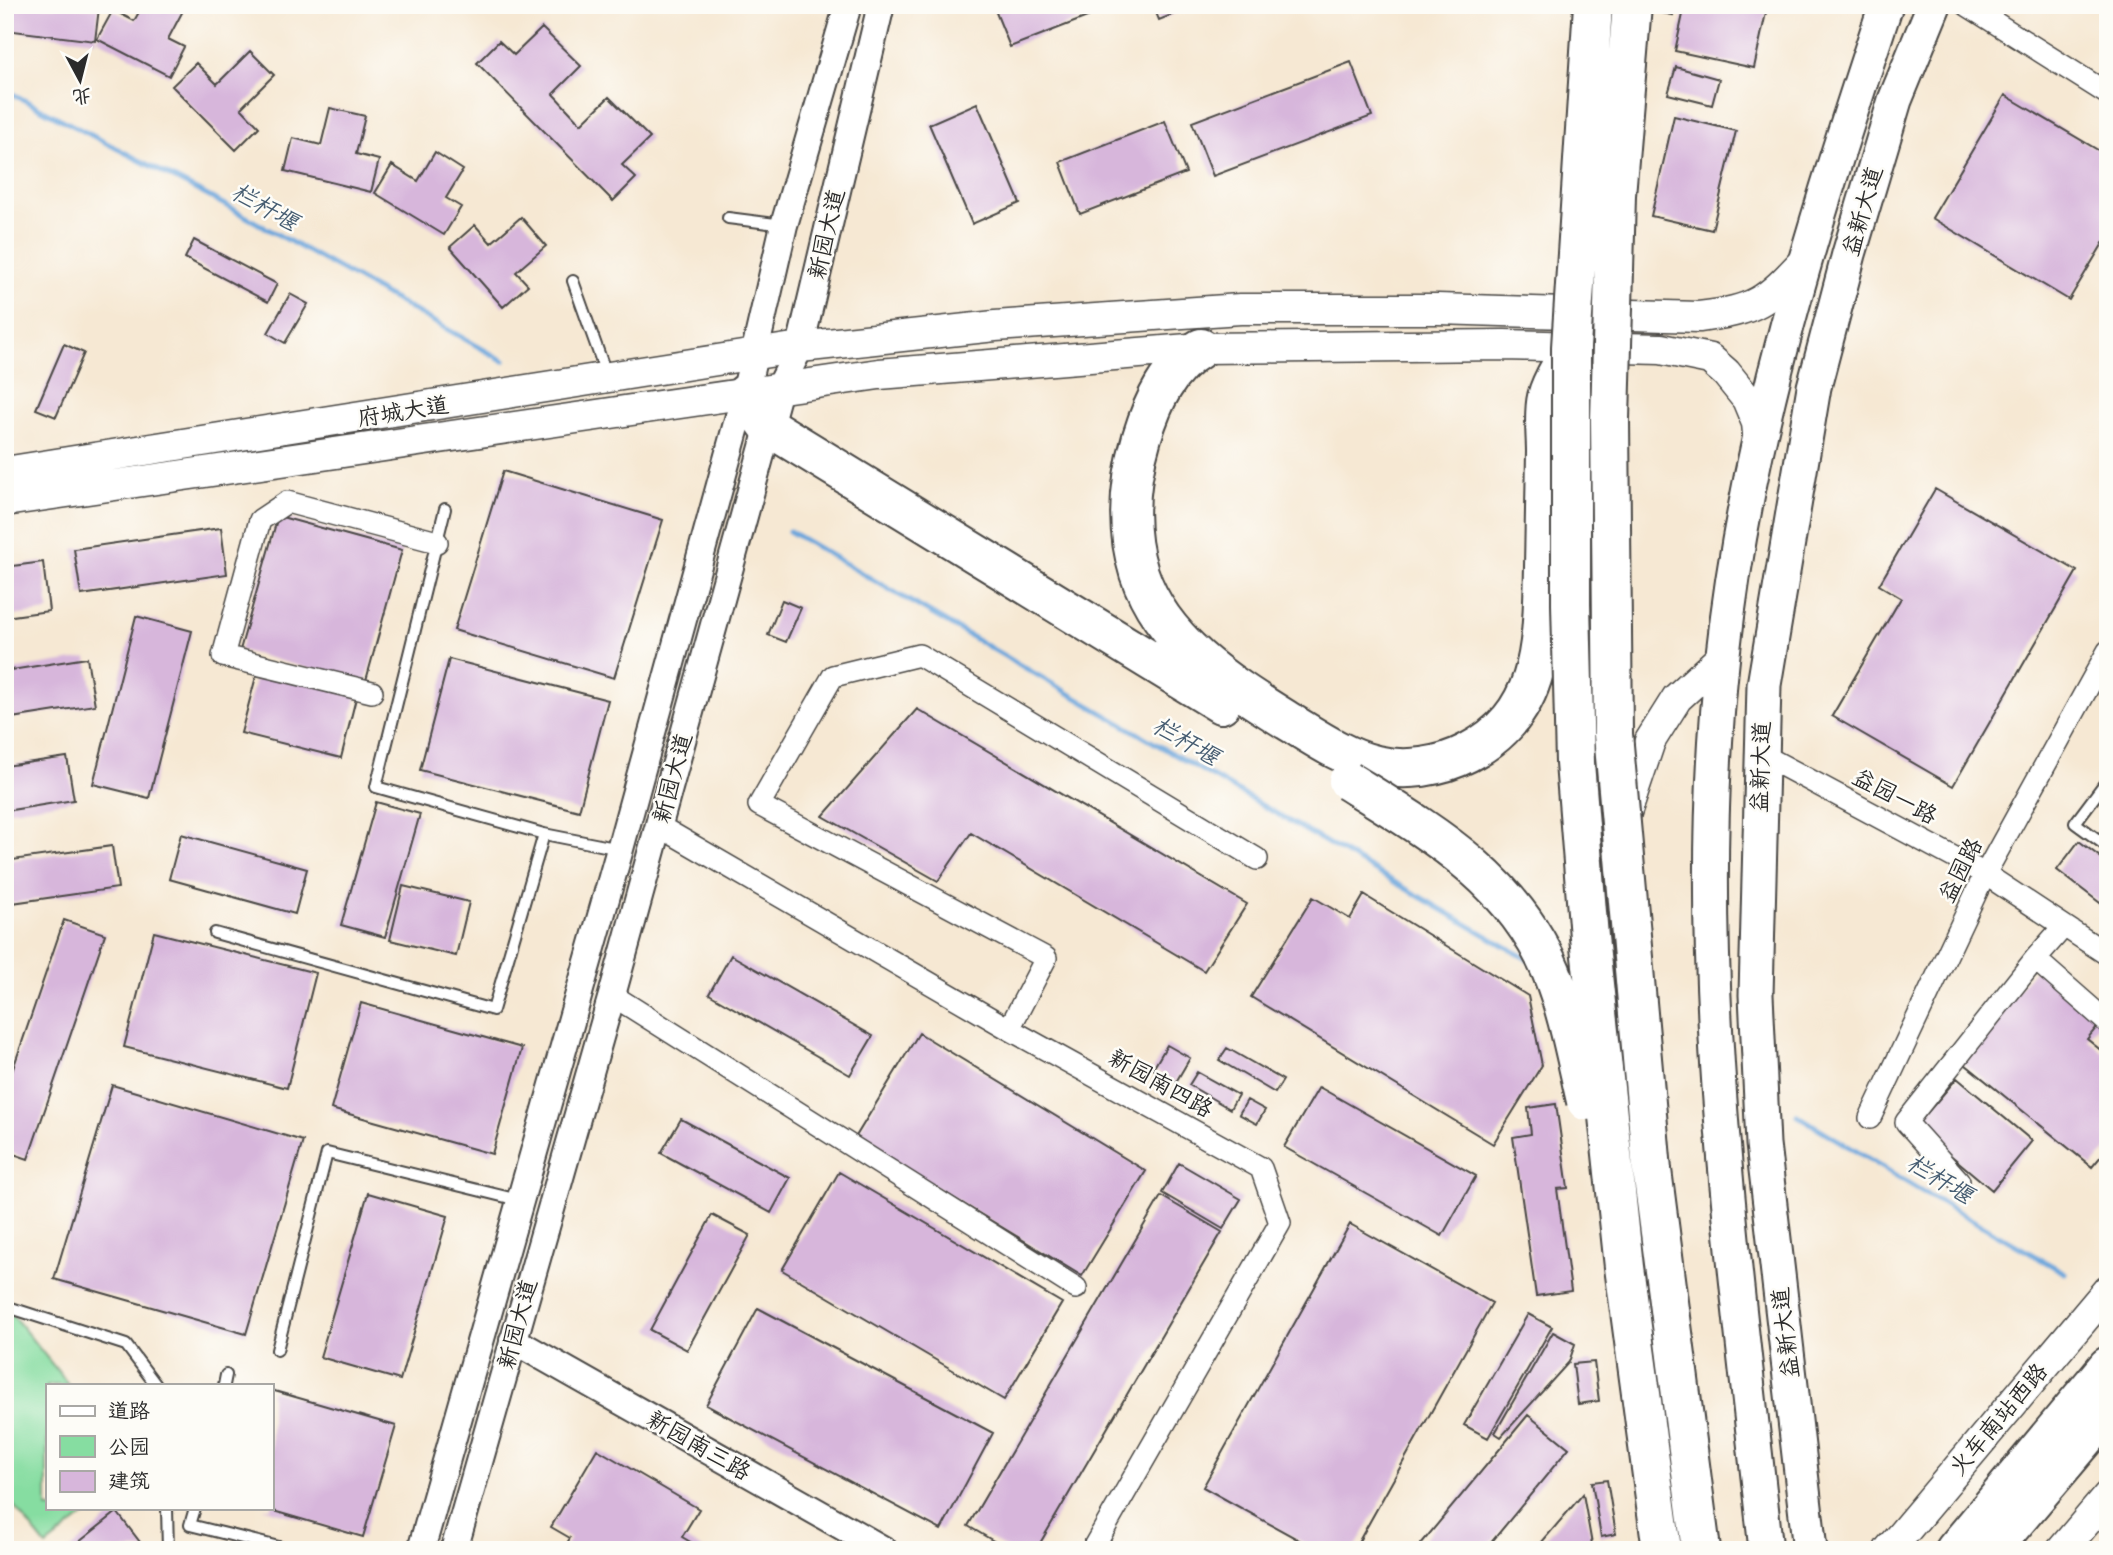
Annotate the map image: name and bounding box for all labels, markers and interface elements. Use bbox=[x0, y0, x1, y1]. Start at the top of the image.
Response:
north arrow bbox=[46, 46, 116, 116]
text: 北 bbox=[71, 82, 93, 109]
street label: 益新大道 bbox=[1837, 163, 1891, 260]
water label: 栏杆堰 bbox=[225, 177, 306, 241]
street label: 新园大道 bbox=[803, 186, 853, 283]
street label: 府城大道 bbox=[356, 391, 451, 435]
water label: 栏杆堰 bbox=[1146, 711, 1227, 775]
street label: 益新大道 bbox=[1745, 721, 1779, 814]
street label: 新园大道 bbox=[648, 730, 700, 827]
street label: 益园一路 bbox=[1846, 763, 1942, 833]
street label: 益园路 bbox=[1933, 833, 1991, 908]
street label: 新园南四路 bbox=[1102, 1044, 1218, 1126]
water label: 栏杆堰 bbox=[1900, 1148, 1981, 1214]
street label: 新园大道 bbox=[493, 1276, 545, 1373]
street label: 益新大道 bbox=[1766, 1285, 1807, 1380]
street label: 火车南站西路 bbox=[1944, 1358, 2055, 1483]
legend bbox=[46, 1384, 273, 1510]
text: 道路 bbox=[108, 1398, 150, 1426]
street label: 新园南三路 bbox=[641, 1405, 755, 1488]
text: 公园 bbox=[108, 1434, 150, 1462]
text: 建筑 bbox=[108, 1468, 150, 1496]

